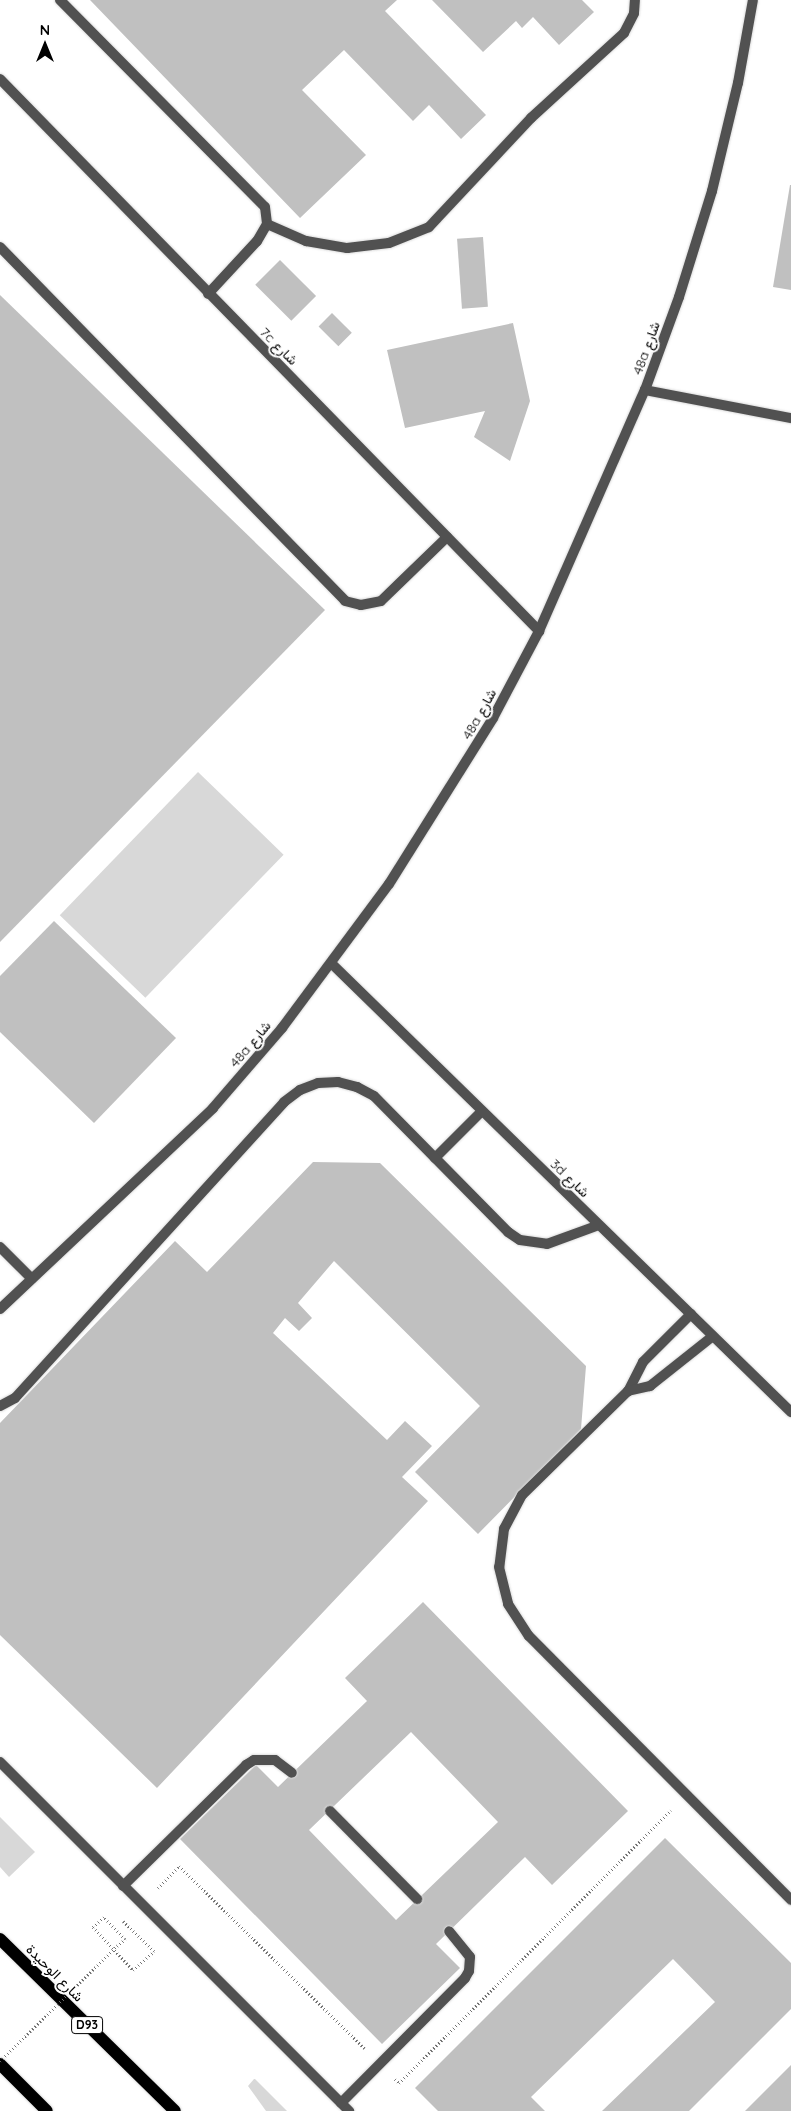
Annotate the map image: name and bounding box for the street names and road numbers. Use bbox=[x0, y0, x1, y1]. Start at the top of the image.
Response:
street label: 48a شارع bbox=[629, 319, 663, 377]
street label: 7c شارع bbox=[257, 324, 301, 368]
street label: 48a شارع bbox=[458, 686, 500, 742]
street label: 48a شارع bbox=[226, 1017, 274, 1071]
street label: 3d شارع bbox=[547, 1155, 593, 1201]
street label: شارع الوحيدة bbox=[23, 1941, 87, 2005]
road number: D93 bbox=[71, 2016, 103, 2034]

